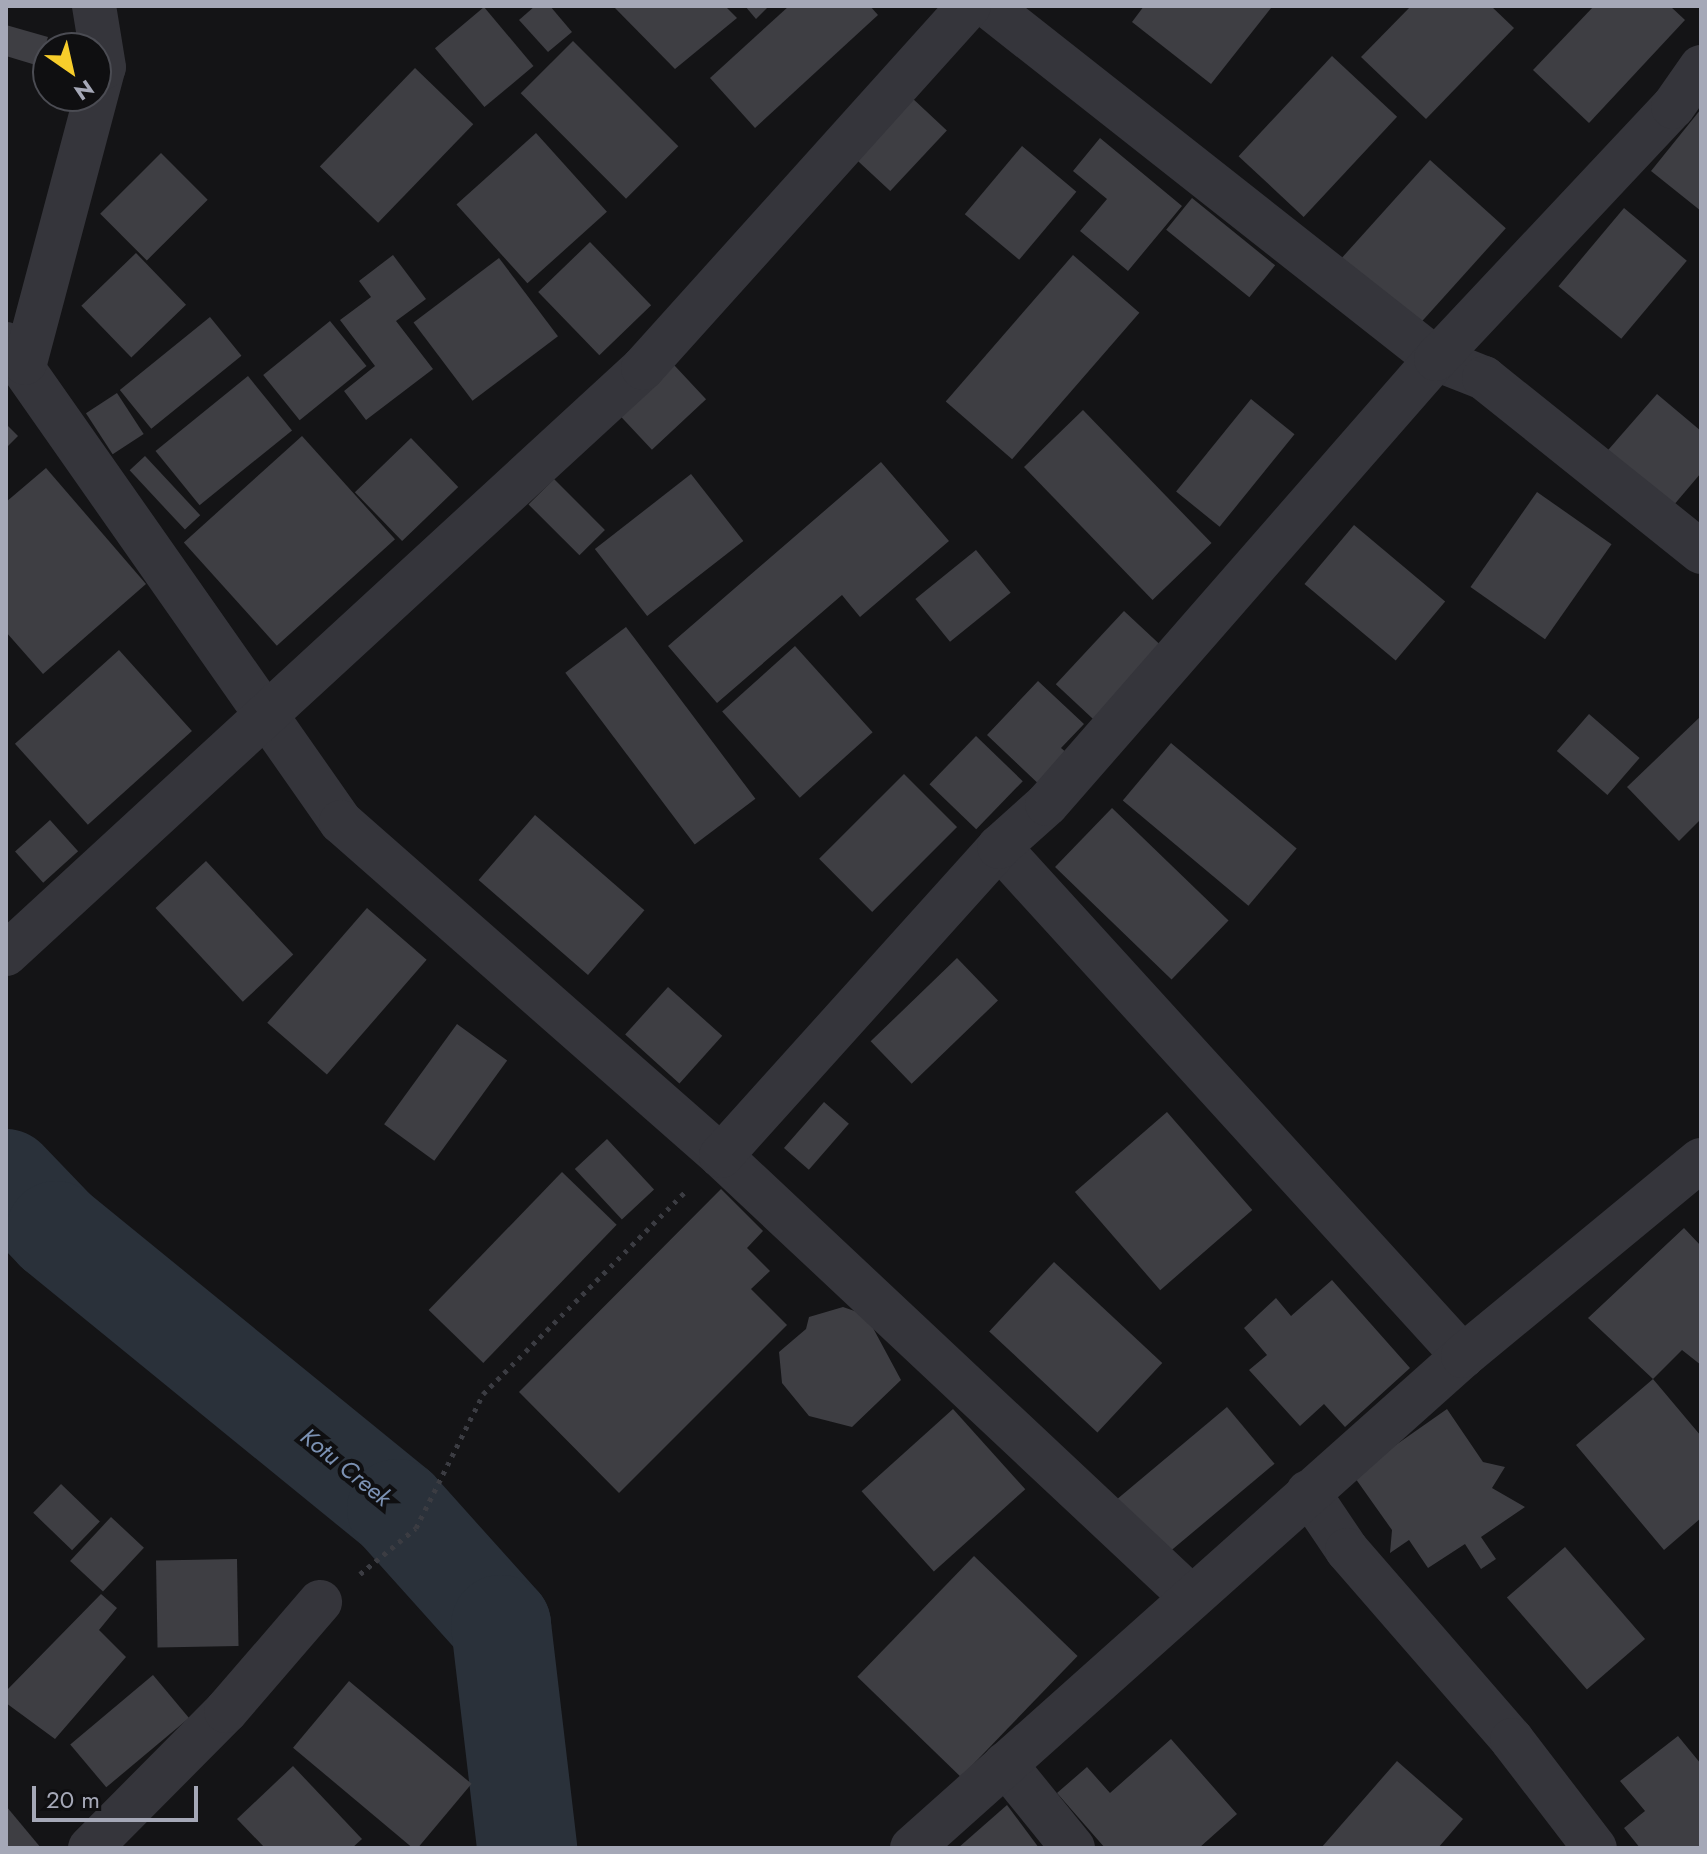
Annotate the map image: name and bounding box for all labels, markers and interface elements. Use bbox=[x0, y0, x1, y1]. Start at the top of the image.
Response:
north arrow bbox=[32, 32, 112, 112]
text: N bbox=[68, 72, 100, 108]
water label: Kotu Creek bbox=[295, 1422, 397, 1512]
scale bar bbox=[36, 1770, 202, 1820]
text: 20 m bbox=[46, 1782, 100, 1817]

